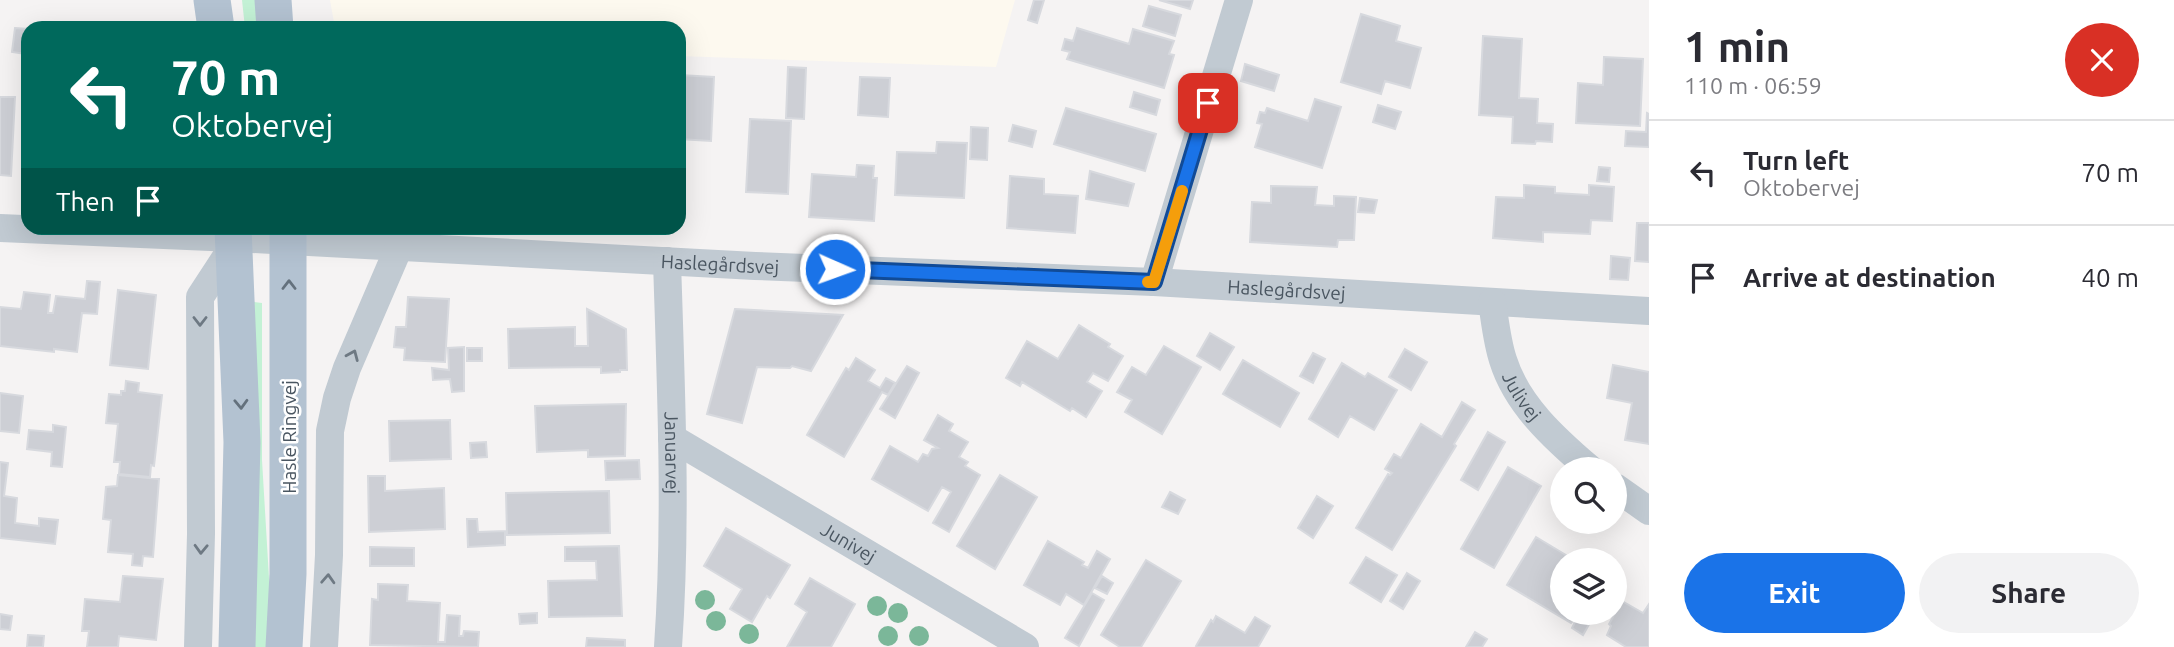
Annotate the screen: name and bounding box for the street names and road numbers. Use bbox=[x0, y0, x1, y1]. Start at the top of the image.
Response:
street label: Haslegårdsvej bbox=[660, 250, 780, 278]
street label: Haslegårdsvej bbox=[1227, 275, 1346, 304]
street label: Julivej bbox=[1498, 368, 1545, 425]
street label: Hasle Ringvej bbox=[278, 380, 300, 494]
street label: Januarvej bbox=[661, 411, 684, 494]
street label: Junivej bbox=[817, 518, 880, 567]

